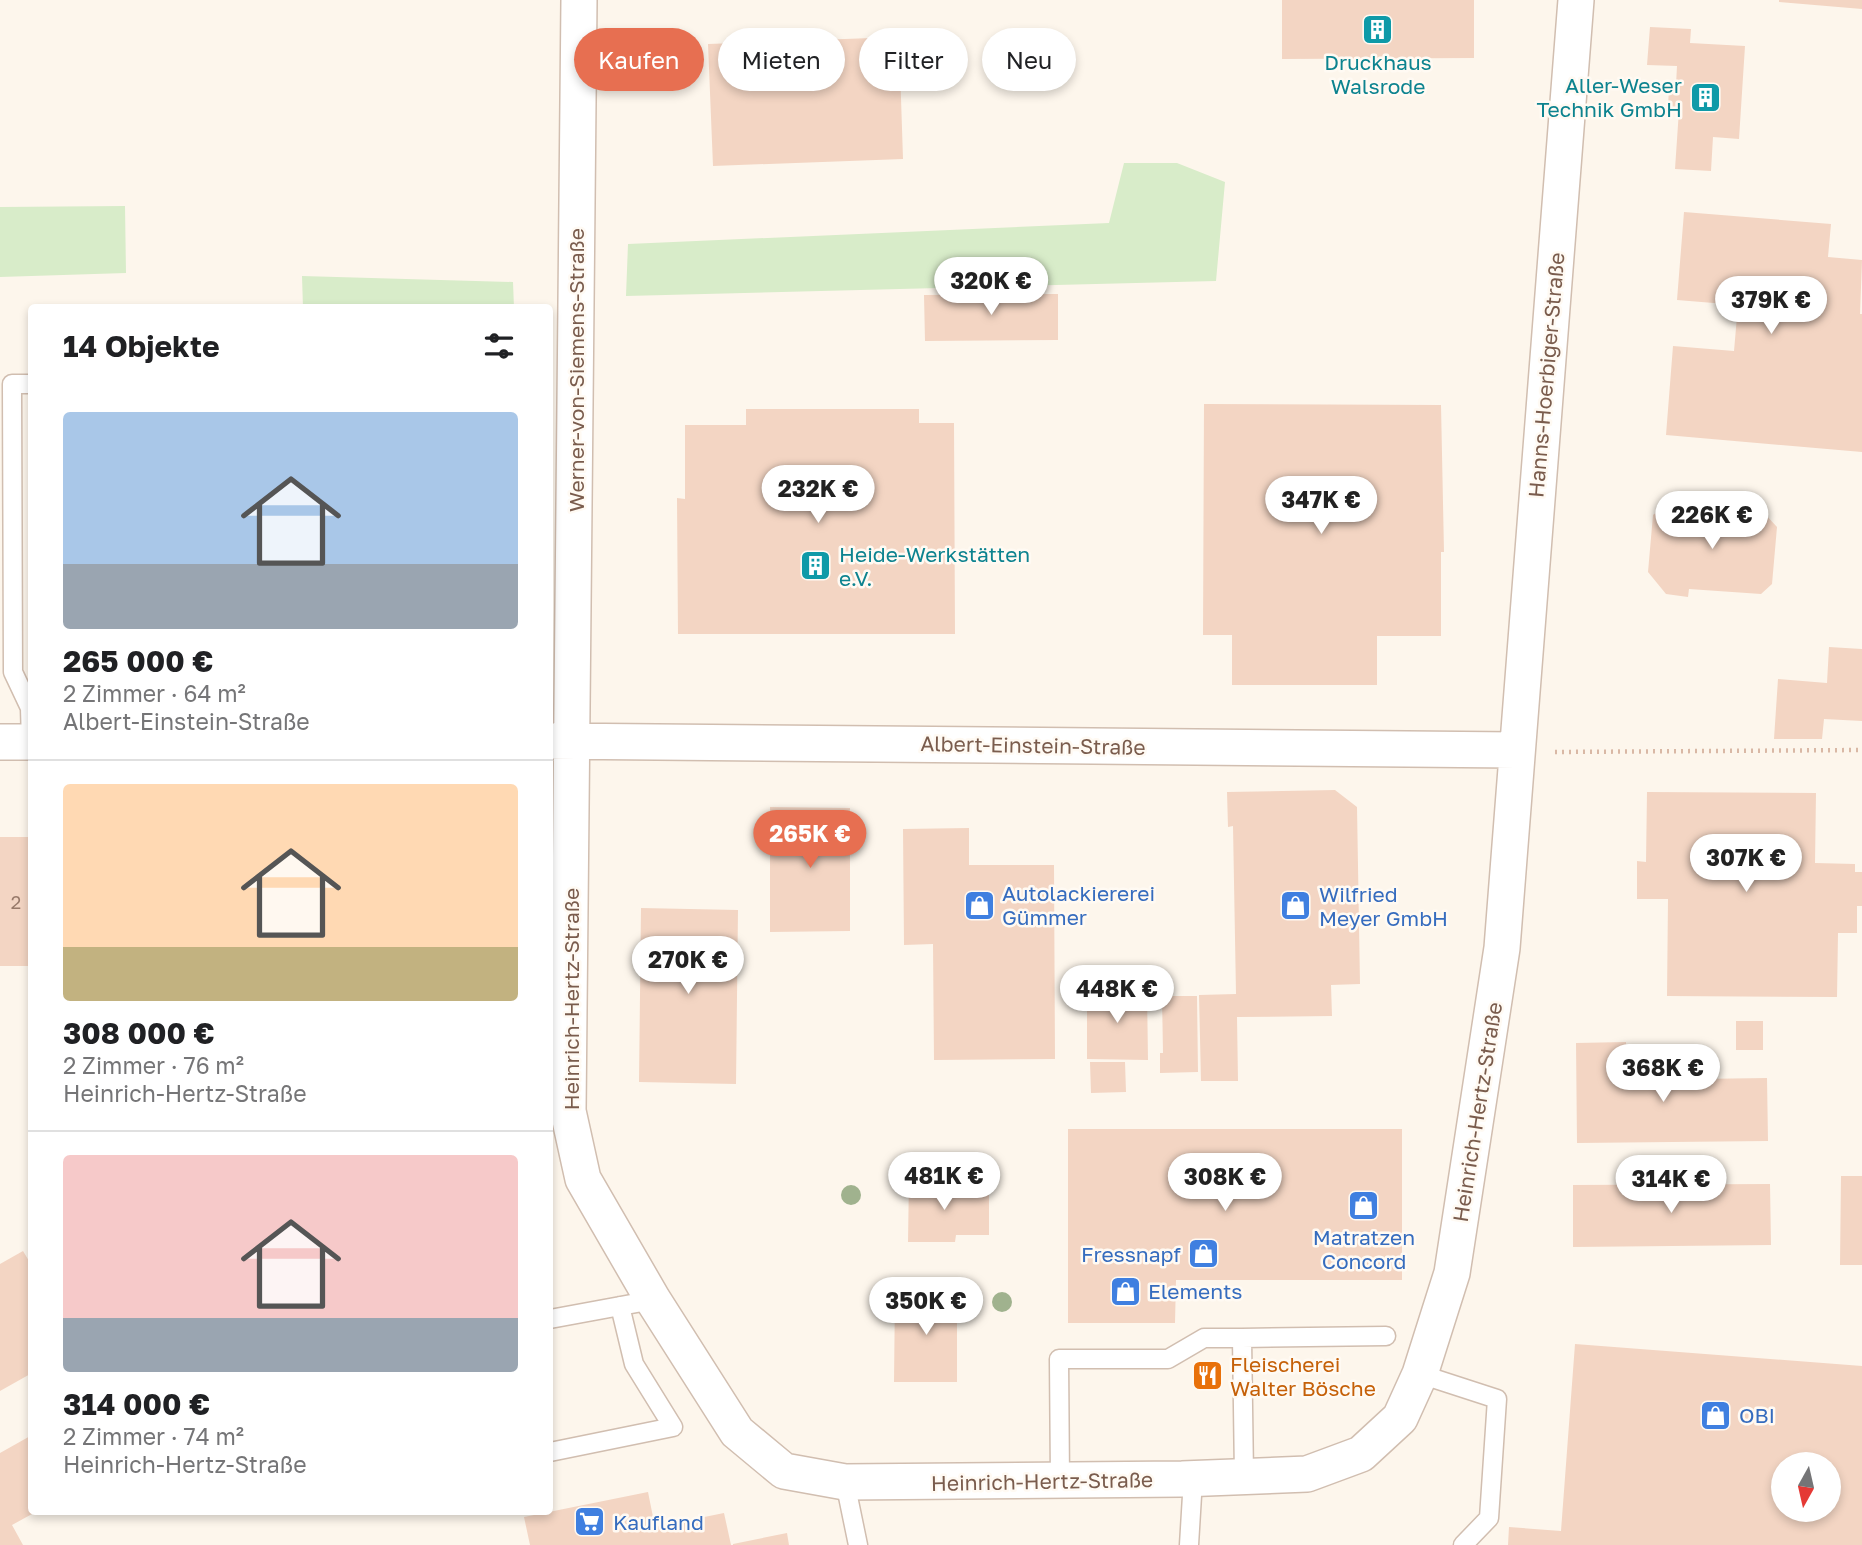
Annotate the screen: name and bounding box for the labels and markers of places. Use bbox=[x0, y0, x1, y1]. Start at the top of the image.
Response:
building icon: Druckhaus Walsrode bbox=[1361, 13, 1395, 47]
place label: Druckhaus Walsrode bbox=[1324, 49, 1432, 99]
place label: Aller-Weser Technik GmbH bbox=[1536, 72, 1682, 122]
building icon: Aller-Weser Technik GmbH bbox=[1688, 80, 1722, 114]
pin: 320K € bbox=[934, 258, 1048, 317]
pin: 379K € bbox=[1714, 276, 1828, 336]
pin: 232K € bbox=[761, 466, 875, 525]
pin: 347K € bbox=[1264, 476, 1378, 536]
pin: 226K € bbox=[1655, 491, 1769, 551]
place label: Heide-Werkstätten e.V. bbox=[839, 541, 1030, 591]
building icon: Heide-Werkstätten e.V. bbox=[799, 549, 833, 583]
pin: 265K € bbox=[753, 810, 867, 870]
pin: 307K € bbox=[1689, 834, 1803, 894]
place label: Autolackiererei Gümmer bbox=[1002, 880, 1155, 930]
place label: Wilfried Meyer GmbH bbox=[1319, 881, 1448, 931]
shop icon: Autolackiererei Gümmer bbox=[962, 888, 996, 922]
shop icon: Wilfried Meyer GmbH bbox=[1279, 889, 1313, 923]
pin: 270K € bbox=[631, 936, 745, 996]
pin: 448K € bbox=[1060, 965, 1174, 1025]
pin: 368K € bbox=[1606, 1044, 1720, 1104]
pin: 481K € bbox=[887, 1152, 1001, 1212]
pin: 308K € bbox=[1168, 1154, 1282, 1213]
pin: 314K € bbox=[1614, 1156, 1728, 1215]
shop icon: Matratzen Concord bbox=[1347, 1188, 1381, 1222]
place label: Matratzen Concord bbox=[1313, 1224, 1415, 1274]
shop icon: Fressnapf bbox=[1187, 1237, 1221, 1271]
place label: Fressnapf bbox=[1081, 1241, 1181, 1267]
shop icon: Elements bbox=[1108, 1274, 1142, 1308]
pin: 350K € bbox=[869, 1278, 983, 1337]
place label: Elements bbox=[1148, 1278, 1243, 1304]
place label: Fleischerei Walter Bösche bbox=[1230, 1351, 1376, 1401]
restaurant icon: Fleischerei Walter Bösche bbox=[1190, 1359, 1224, 1393]
shop icon: OBI bbox=[1699, 1398, 1733, 1432]
place label: OBI bbox=[1739, 1402, 1775, 1428]
supermarket icon: Kaufland bbox=[573, 1505, 607, 1539]
place label: Kaufland bbox=[613, 1509, 704, 1535]

